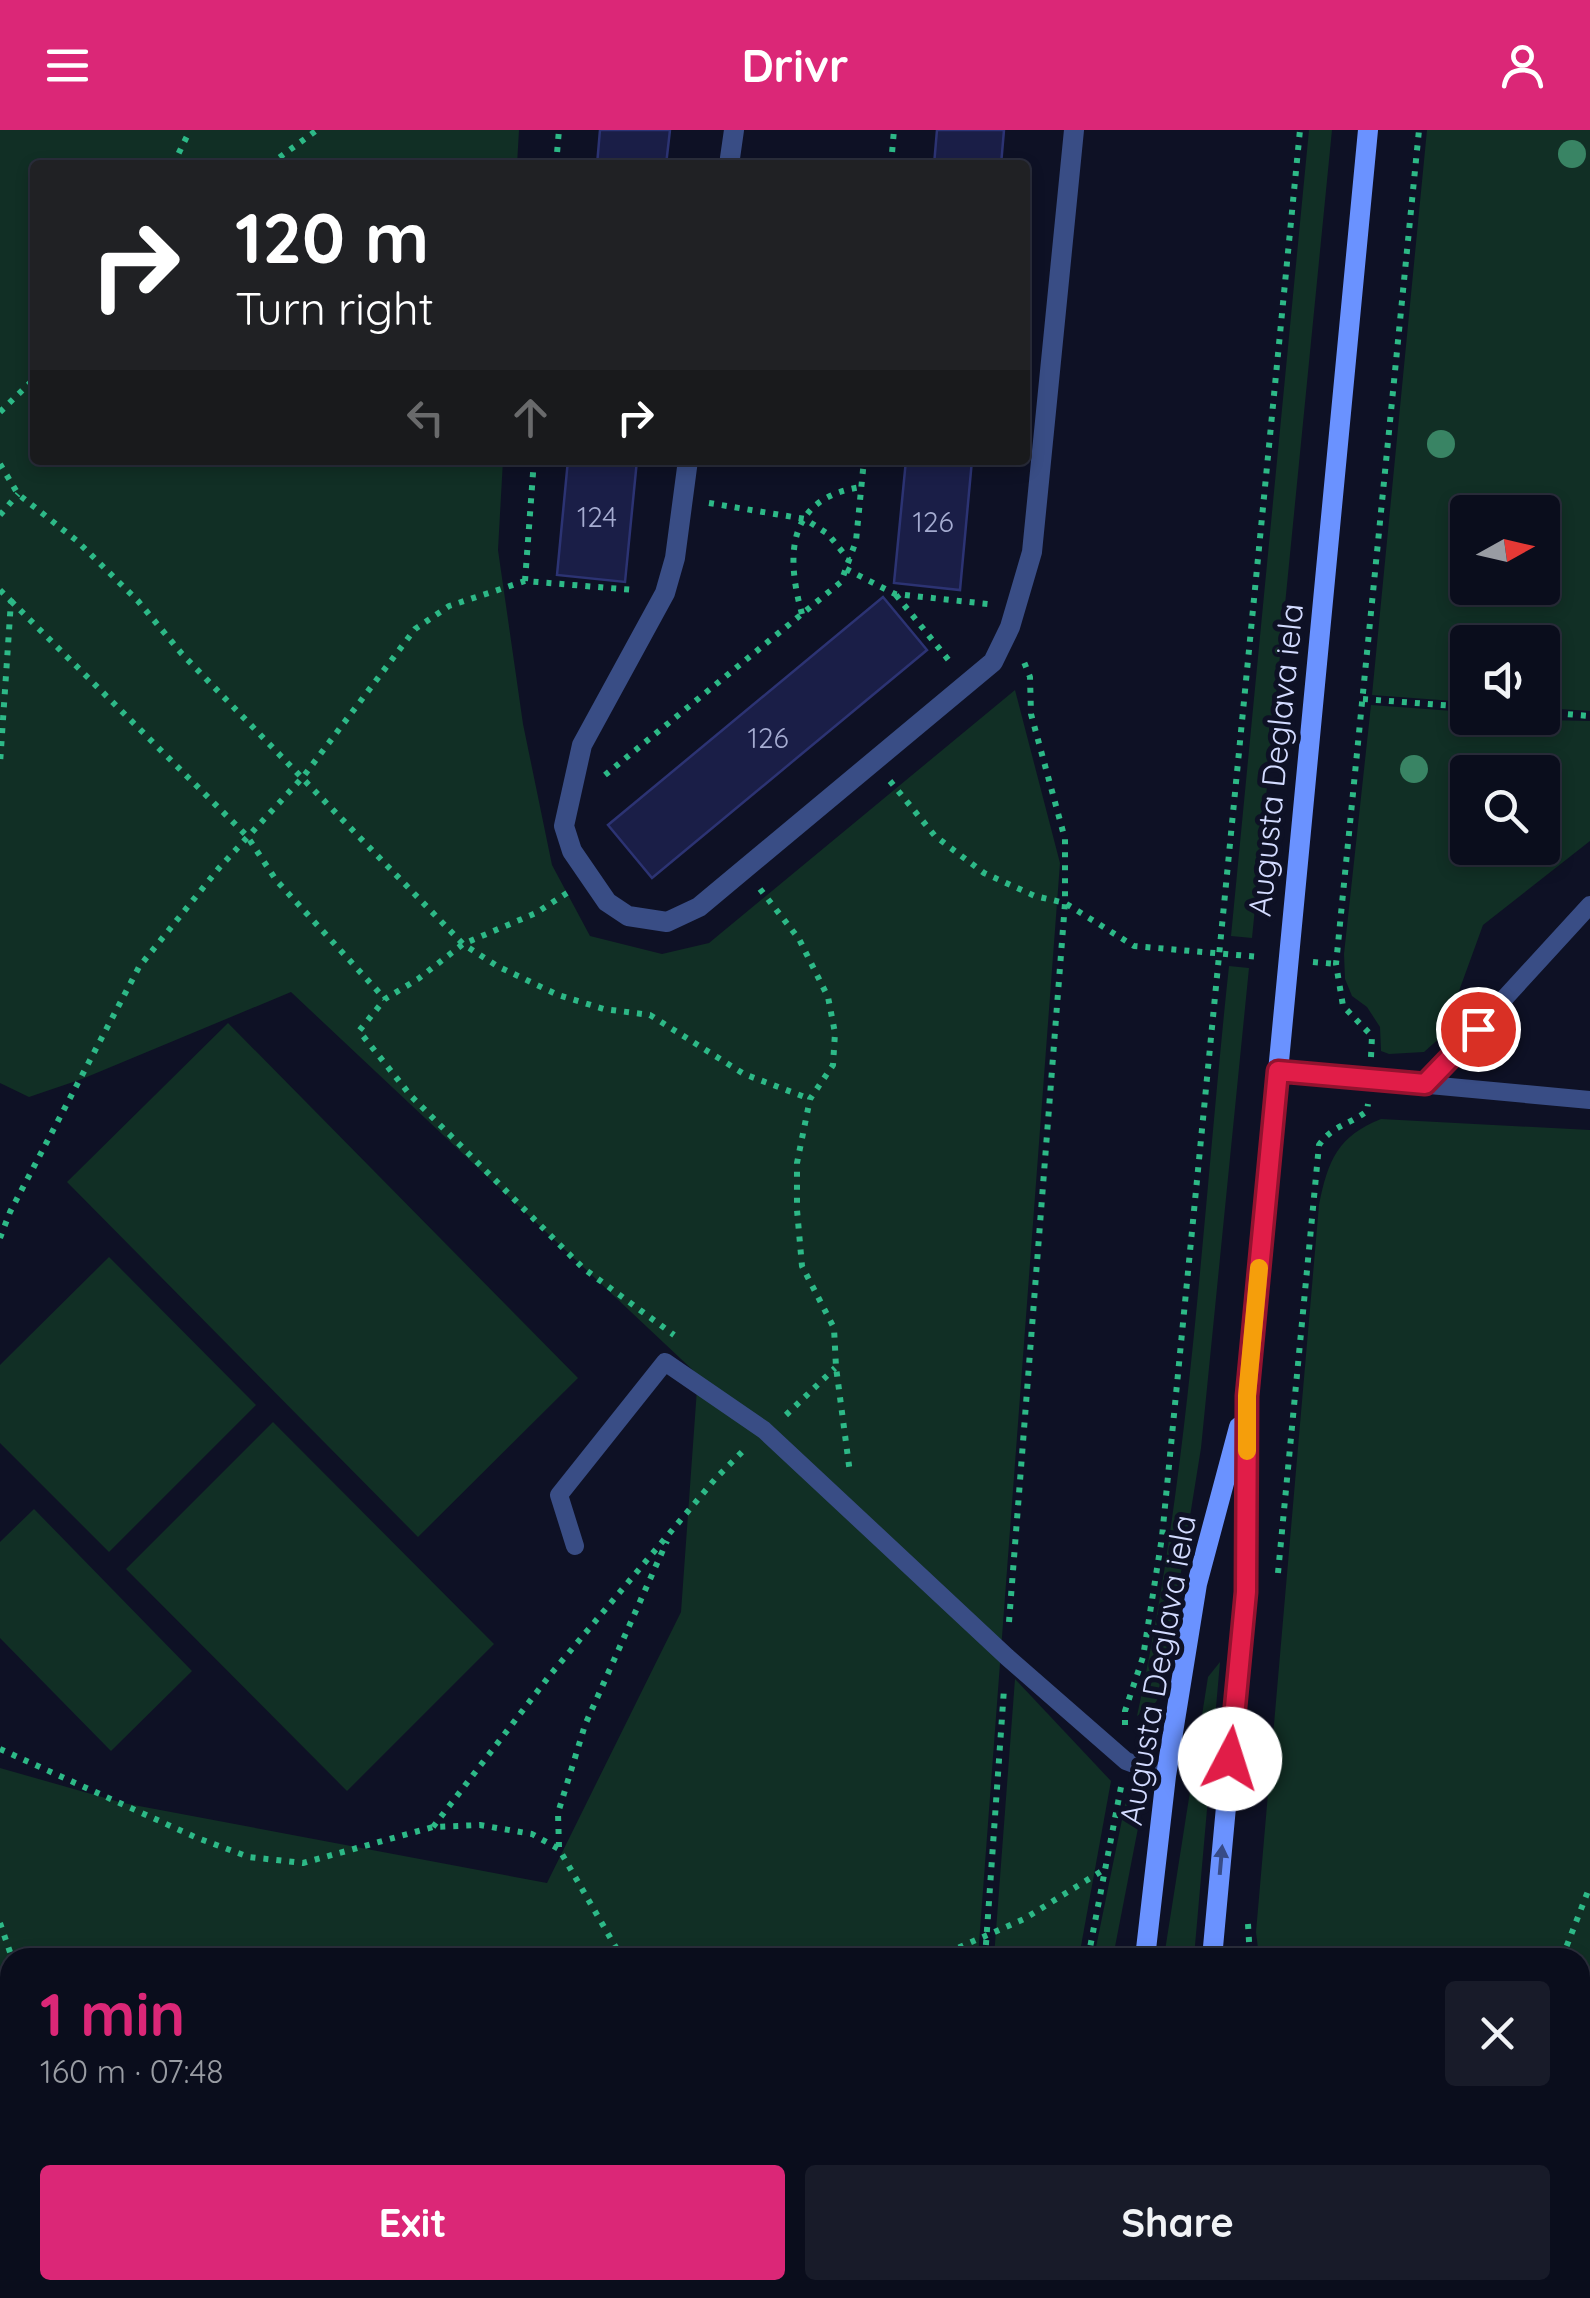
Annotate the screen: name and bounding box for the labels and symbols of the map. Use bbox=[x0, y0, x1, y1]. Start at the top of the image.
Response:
north arrow bbox=[1450, 495, 1560, 605]
house number: 124 bbox=[577, 499, 617, 534]
house number: 126 bbox=[913, 504, 953, 539]
street label: Augusta Deglava iela bbox=[1239, 601, 1311, 918]
house number: 126 bbox=[748, 720, 788, 755]
pin bbox=[1436, 987, 1521, 1072]
street label: Augusta Deglava iela bbox=[1110, 1512, 1204, 1828]
position arrow bbox=[1178, 1707, 1282, 1811]
one-way arrow bbox=[1213, 1844, 1229, 1876]

